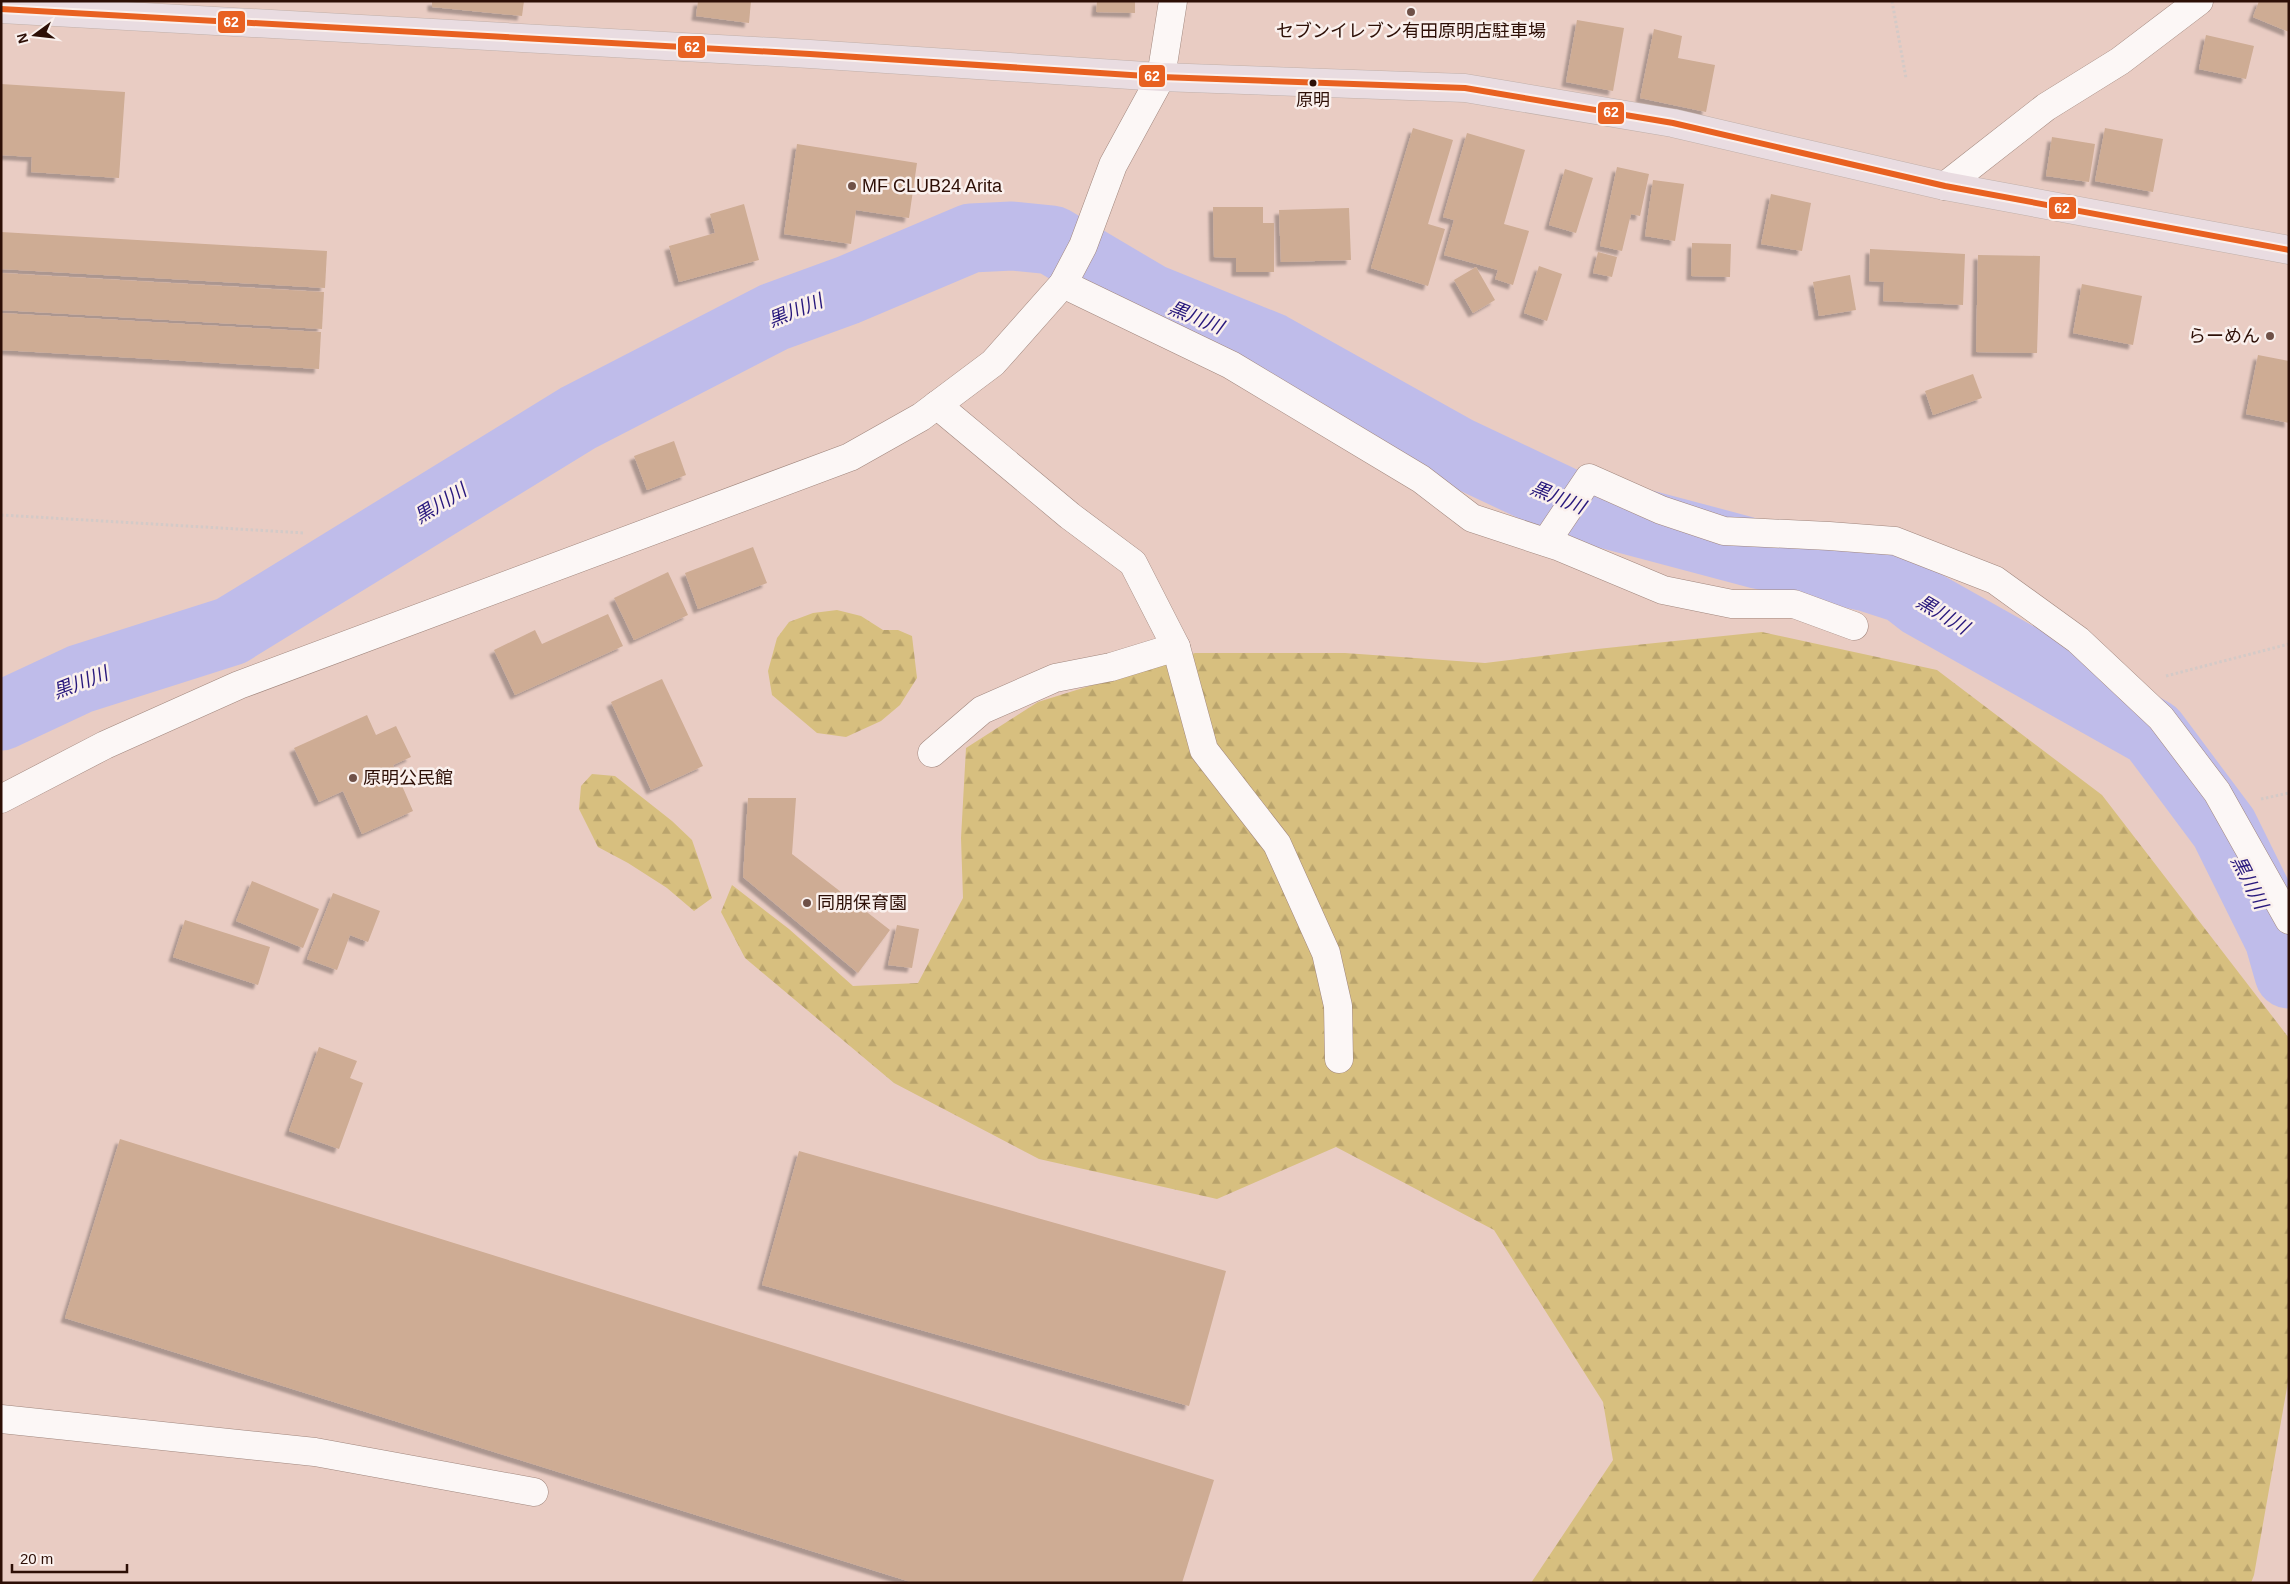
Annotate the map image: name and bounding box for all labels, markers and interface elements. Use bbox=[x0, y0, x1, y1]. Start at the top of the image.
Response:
marker: セブンイレブン有田原明店駐車場 bbox=[1405, 6, 1417, 18]
north arrow bbox=[10, 10, 60, 60]
line badge: 62 bbox=[217, 10, 246, 34]
text: 62 bbox=[223, 14, 239, 30]
place label: セブンイレブン有田原明店駐車場 bbox=[1276, 21, 1546, 41]
text: N bbox=[13, 31, 31, 45]
line badge: 62 bbox=[677, 35, 706, 59]
text: 62 bbox=[684, 39, 700, 55]
line badge: 62 bbox=[1138, 64, 1166, 88]
text: 62 bbox=[1144, 68, 1160, 84]
marker: 原明 bbox=[1308, 78, 1318, 88]
place label: 原明 bbox=[1296, 91, 1330, 110]
line badge: 62 bbox=[1597, 101, 1625, 125]
text: 62 bbox=[1603, 104, 1619, 120]
place label: MF CLUB24 Arita bbox=[862, 176, 1003, 196]
marker: MF CLUB24 Arita bbox=[846, 180, 858, 192]
line badge: 62 bbox=[2048, 196, 2077, 220]
text: 62 bbox=[2054, 200, 2070, 216]
water label: 黒川川 bbox=[765, 289, 827, 331]
water label: 黒川川 bbox=[1165, 297, 1228, 339]
place label: らーめん bbox=[2188, 326, 2260, 346]
marker: らーめん bbox=[2264, 330, 2276, 342]
water label: 黒川川 bbox=[1527, 477, 1590, 519]
water label: 黒川川 bbox=[411, 478, 472, 527]
water label: 黒川川 bbox=[1913, 591, 1974, 639]
water label: 黒川川 bbox=[50, 662, 112, 702]
place label: 原明公民館 bbox=[363, 768, 453, 788]
marker: 原明公民館 bbox=[347, 772, 359, 784]
water label: 黒川川 bbox=[2227, 852, 2273, 914]
place label: 同朋保育園 bbox=[817, 893, 907, 913]
marker: 同朋保育園 bbox=[801, 897, 813, 909]
scale bar bbox=[12, 1542, 128, 1574]
text: 20 m bbox=[20, 1550, 53, 1567]

